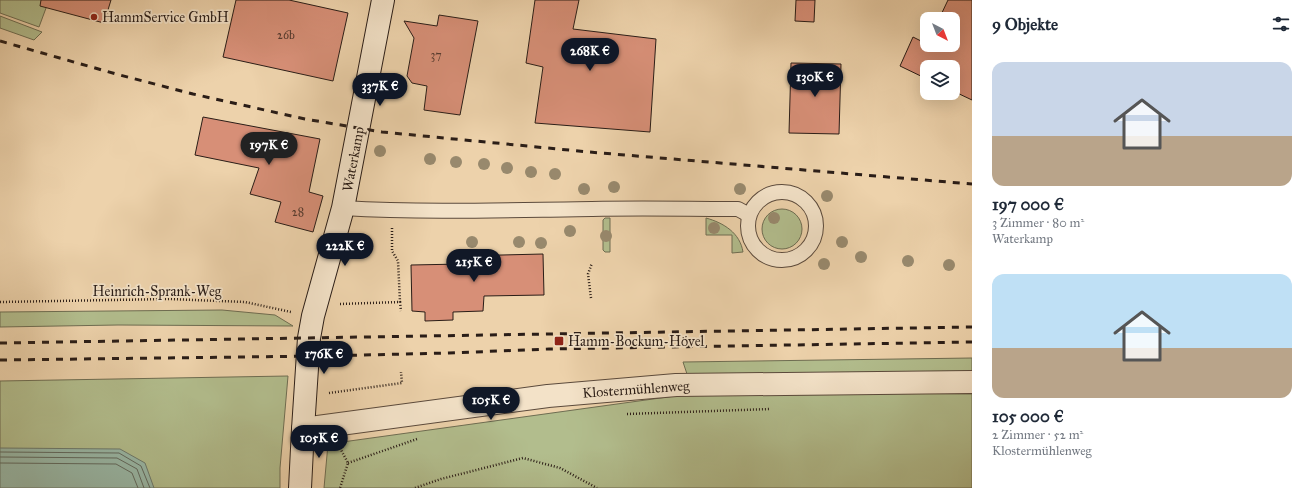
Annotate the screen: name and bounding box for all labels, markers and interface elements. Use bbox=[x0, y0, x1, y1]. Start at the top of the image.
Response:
place label: HammService GmbH bbox=[102, 9, 229, 26]
marker: HammService GmbH bbox=[89, 12, 99, 22]
north arrow bbox=[920, 12, 960, 52]
map controls bbox=[920, 12, 960, 100]
icon: filters bbox=[1270, 13, 1292, 35]
text: 9 Objekte bbox=[992, 14, 1058, 35]
house number: 26b bbox=[277, 28, 295, 42]
pin: 268K € bbox=[557, 38, 623, 72]
text: 268K € bbox=[570, 43, 610, 59]
house number: 37 bbox=[430, 48, 442, 62]
button: layers bbox=[920, 60, 960, 100]
pin: 130K € bbox=[782, 64, 848, 98]
text: 130K € bbox=[796, 69, 834, 85]
pin: 337K € bbox=[347, 73, 413, 107]
text: 337K € bbox=[361, 78, 399, 94]
icon: home bbox=[1106, 88, 1178, 160]
street label: Waterkamp bbox=[339, 125, 368, 193]
pin: 197K € bbox=[236, 132, 302, 166]
text: 197K € bbox=[250, 137, 288, 153]
text: 197 000 € bbox=[992, 194, 1064, 215]
house number: 28 bbox=[292, 205, 304, 219]
text: 3 Zimmer · 80 m² bbox=[992, 215, 1084, 231]
text: Waterkamp bbox=[992, 231, 1053, 247]
pin: 222K € bbox=[312, 233, 378, 267]
text: 222K € bbox=[325, 238, 365, 254]
pin: 215K € bbox=[441, 249, 507, 283]
text: 215K € bbox=[455, 254, 493, 270]
street label: Heinrich-Sprank-Weg bbox=[93, 283, 222, 300]
icon: home bbox=[1106, 300, 1178, 372]
place label: Hamm-Bockum-Hövel bbox=[568, 333, 704, 350]
marker: Hamm-Bockum-Hövel bbox=[553, 335, 565, 347]
pin: 176K € bbox=[291, 341, 357, 375]
text: 176K € bbox=[305, 346, 343, 362]
street label: Klostermühlenweg bbox=[582, 377, 691, 402]
pin: 105K € bbox=[458, 387, 524, 421]
text: 105K € bbox=[472, 392, 510, 408]
text: 105 000 € bbox=[992, 406, 1064, 427]
pin: 105K € bbox=[286, 425, 352, 459]
text: 2 Zimmer · 52 m² bbox=[992, 427, 1083, 443]
text: 105K € bbox=[300, 430, 338, 446]
text: Klostermühlenweg bbox=[992, 443, 1092, 459]

